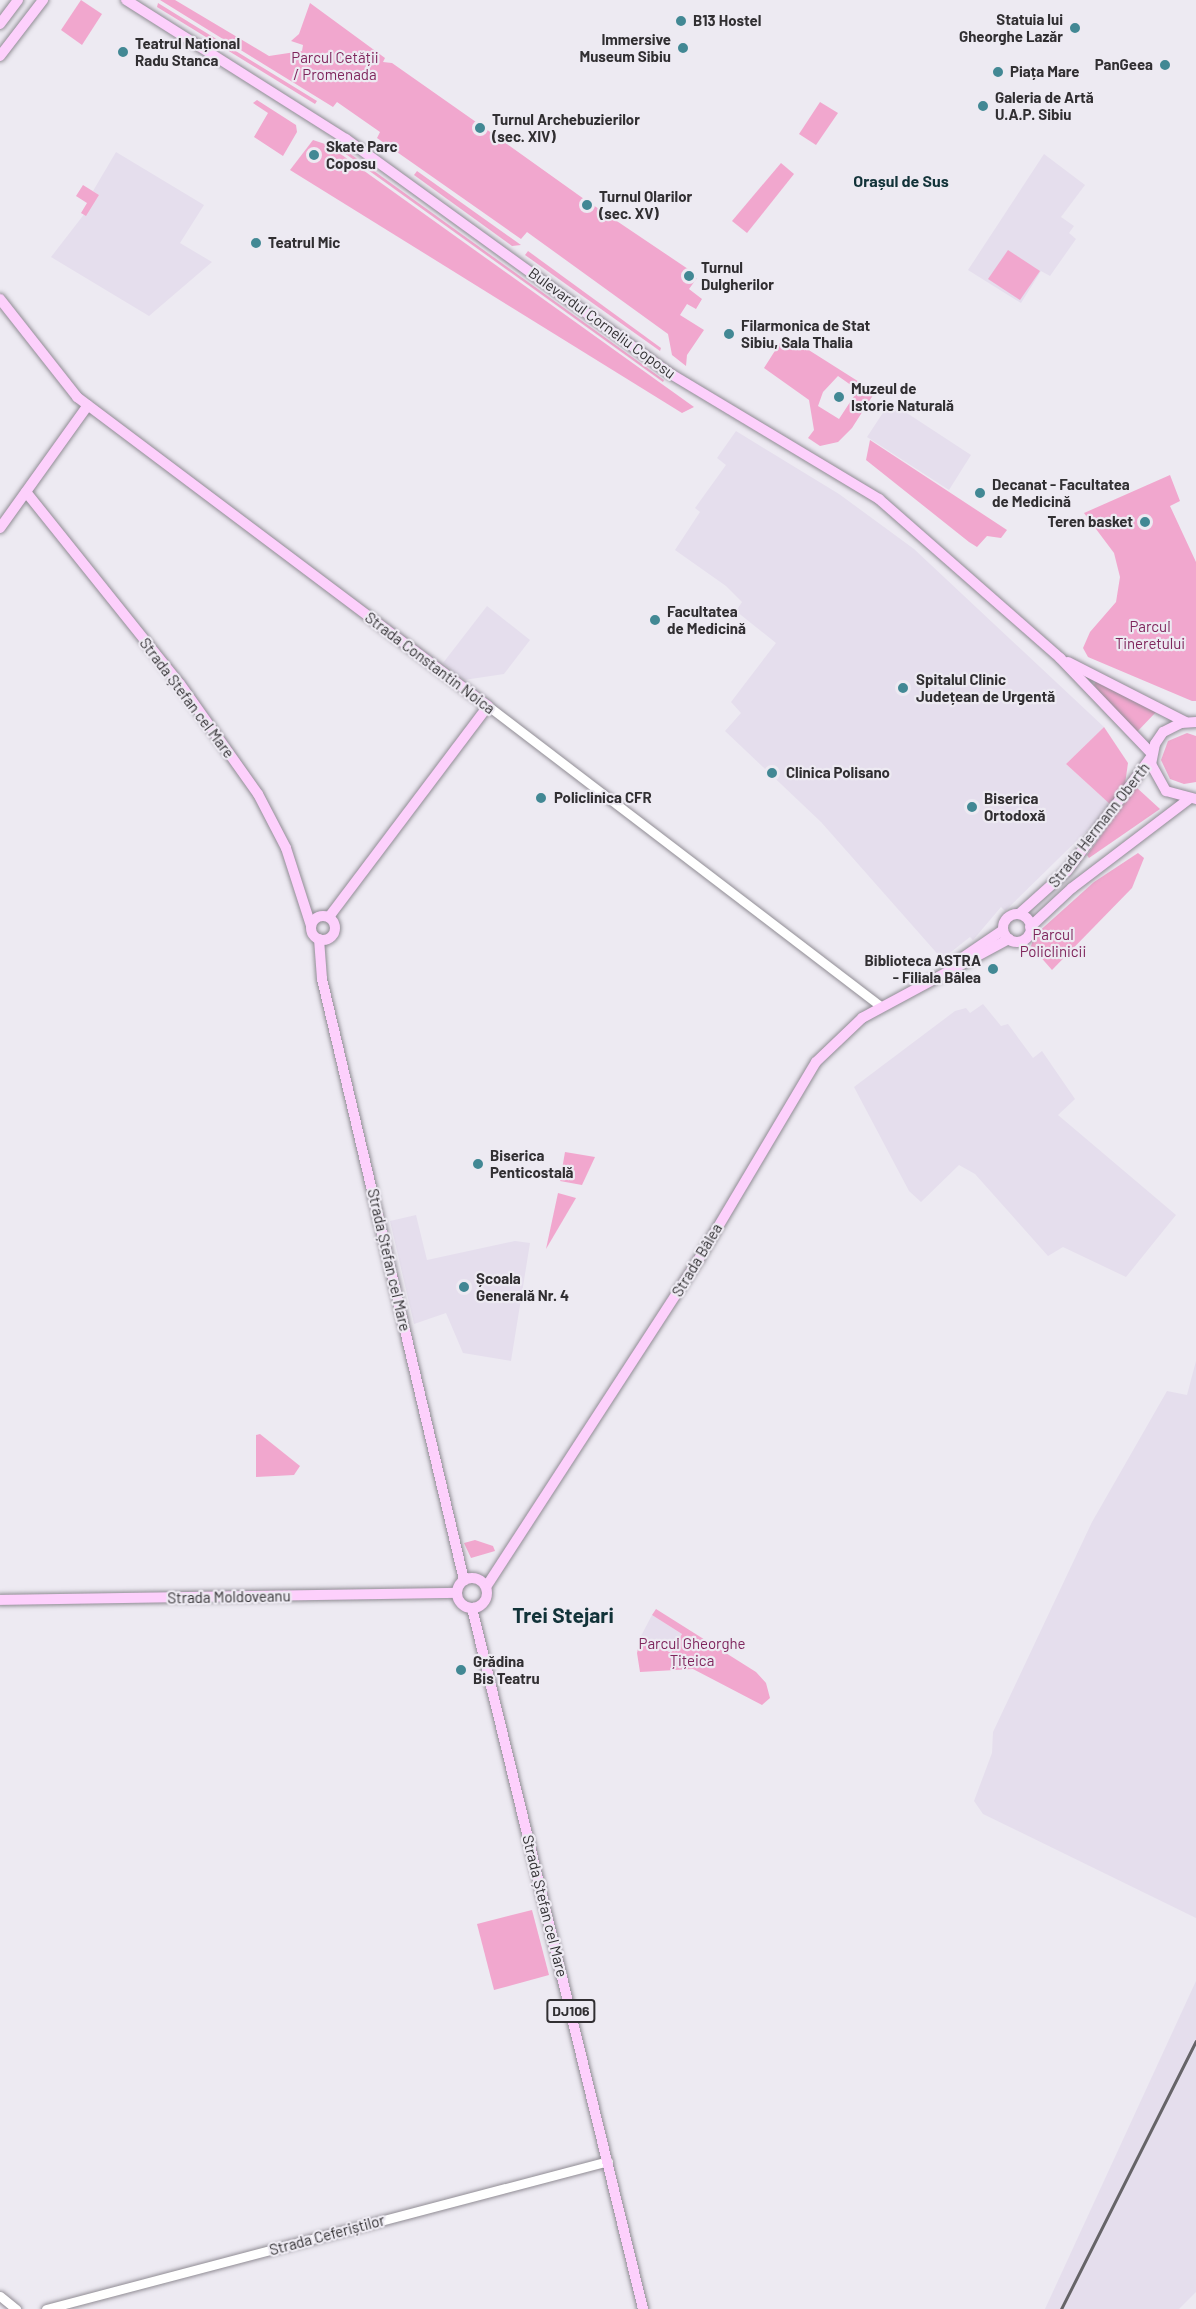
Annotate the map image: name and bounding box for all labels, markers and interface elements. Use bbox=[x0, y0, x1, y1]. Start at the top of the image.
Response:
place label: Statuia lui Gheorghe Lazăr bbox=[959, 10, 1063, 45]
place label: B13 Hostel bbox=[693, 12, 761, 30]
marker: B13 Hostel bbox=[674, 14, 688, 28]
marker: Statuia lui Gheorghe Lazăr bbox=[1068, 21, 1082, 35]
place label: Immersive Museum Sibiu bbox=[579, 30, 671, 65]
place label: Teatrul Național Radu Stanca bbox=[135, 34, 240, 69]
marker: Immersive Museum Sibiu bbox=[676, 41, 690, 55]
marker: Teatrul Național Radu Stanca bbox=[116, 45, 130, 59]
park label: Parcul Cetății / Promenada bbox=[291, 48, 379, 83]
place label: PanGeea bbox=[1095, 56, 1153, 74]
marker: PanGeea bbox=[1158, 58, 1172, 72]
place label: Piața Mare bbox=[1010, 63, 1080, 81]
marker: Piața Mare bbox=[991, 65, 1005, 79]
place label: Galeria de Artă U.A.P. Sibiu bbox=[995, 88, 1094, 123]
marker: Galeria de Artă U.A.P. Sibiu bbox=[976, 99, 990, 113]
place label: Turnul Archebuzierilor (sec. XIV) bbox=[492, 110, 640, 145]
marker: Turnul Archebuzierilor (sec. XIV) bbox=[473, 121, 487, 135]
place label: Skate Parc Coposu bbox=[326, 137, 398, 172]
marker: Skate Parc Coposu bbox=[307, 148, 321, 162]
district label: Orașul de Sus bbox=[853, 171, 949, 191]
place label: Turnul Olarilor (sec. XV) bbox=[599, 187, 692, 222]
marker: Turnul Olarilor (sec. XV) bbox=[580, 198, 594, 212]
place label: Teatrul Mic bbox=[268, 234, 340, 252]
marker: Teatrul Mic bbox=[249, 236, 263, 250]
place label: Turnul Dulgherilor bbox=[701, 258, 774, 293]
street label: Bulevardul Corneliu Coposu bbox=[525, 264, 679, 382]
marker: Turnul Dulgherilor bbox=[682, 269, 696, 283]
place label: Filarmonica de Stat Sibiu, Sala Thalia bbox=[741, 316, 870, 351]
marker: Filarmonica de Stat Sibiu, Sala Thalia bbox=[722, 327, 736, 341]
place label: Muzeul de Istorie Naturală bbox=[851, 379, 954, 414]
marker: Muzeul de Istorie Naturală bbox=[832, 390, 846, 404]
place label: Decanat - Facultatea de Medicină bbox=[992, 475, 1130, 510]
marker: Decanat - Facultatea de Medicină bbox=[973, 486, 987, 500]
place label: Teren basket bbox=[1047, 513, 1133, 531]
marker: Teren basket bbox=[1138, 515, 1152, 529]
place label: Facultatea de Medicină bbox=[667, 602, 746, 637]
street label: Strada Constantin Noica bbox=[362, 608, 498, 718]
marker: Facultatea de Medicină bbox=[648, 613, 662, 627]
park label: Parcul Tineretului bbox=[1115, 617, 1185, 652]
street label: Strada Ștefan cel Mare bbox=[136, 634, 238, 762]
place label: Spitalul Clinic Județean de Urgentă bbox=[916, 670, 1055, 705]
marker: Spitalul Clinic Județean de Urgentă bbox=[894, 679, 912, 697]
street label: Strada Hermann Oberth bbox=[1045, 759, 1153, 891]
marker: Clinica Polisano bbox=[763, 764, 781, 782]
place label: Clinica Polisano bbox=[786, 764, 890, 782]
marker: Policlinica CFR bbox=[532, 789, 550, 807]
place label: Policlinica CFR bbox=[554, 789, 652, 807]
place label: Biserica Ortodoxă bbox=[984, 789, 1045, 824]
marker: Biserica Ortodoxă bbox=[965, 800, 979, 814]
park label: Parcul Policlinicii bbox=[1020, 925, 1086, 960]
place label: Biblioteca ASTRA - Filiala Bâlea bbox=[865, 951, 981, 986]
marker: Biblioteca ASTRA - Filiala Bâlea bbox=[986, 962, 1000, 976]
place label: Biserica Penticostală bbox=[490, 1146, 573, 1181]
marker: Biserica Penticostală bbox=[471, 1157, 485, 1171]
street label: Strada Ștefan cel Mare bbox=[364, 1187, 414, 1333]
street label: Strada Bâlea bbox=[668, 1220, 726, 1300]
place label: Școala Generală Nr. 4 bbox=[476, 1269, 569, 1304]
marker: Școala Generală Nr. 4 bbox=[457, 1280, 471, 1294]
street label: Strada Moldoveanu bbox=[167, 1587, 291, 1607]
district label: Trei Stejari bbox=[512, 1602, 614, 1628]
park label: Parcul Gheorghe Țițeica bbox=[639, 1634, 745, 1669]
place label: Grădina Bis Teatru bbox=[473, 1652, 540, 1687]
marker: Grădina Bis Teatru bbox=[454, 1663, 468, 1677]
street label: Strada Ștefan cel Mare bbox=[519, 1833, 571, 1979]
road number: DJ106 bbox=[546, 2000, 596, 2022]
street label: Strada Ceferiștilor bbox=[267, 2211, 387, 2259]

